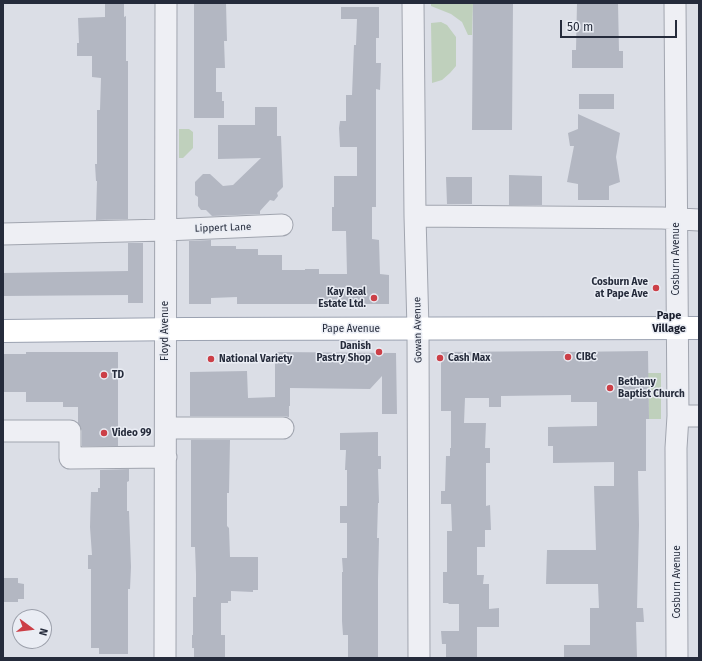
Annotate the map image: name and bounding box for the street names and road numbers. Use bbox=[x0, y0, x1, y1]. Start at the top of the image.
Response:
street label: Lippert Lane bbox=[194, 221, 252, 235]
street label: Cosburn Avenue bbox=[670, 222, 682, 296]
street label: Gowan Avenue bbox=[411, 297, 425, 363]
street label: Floyd Avenue bbox=[159, 301, 171, 361]
street label: Pape Avenue bbox=[322, 323, 380, 335]
street label: Cosburn Avenue bbox=[671, 545, 683, 619]

